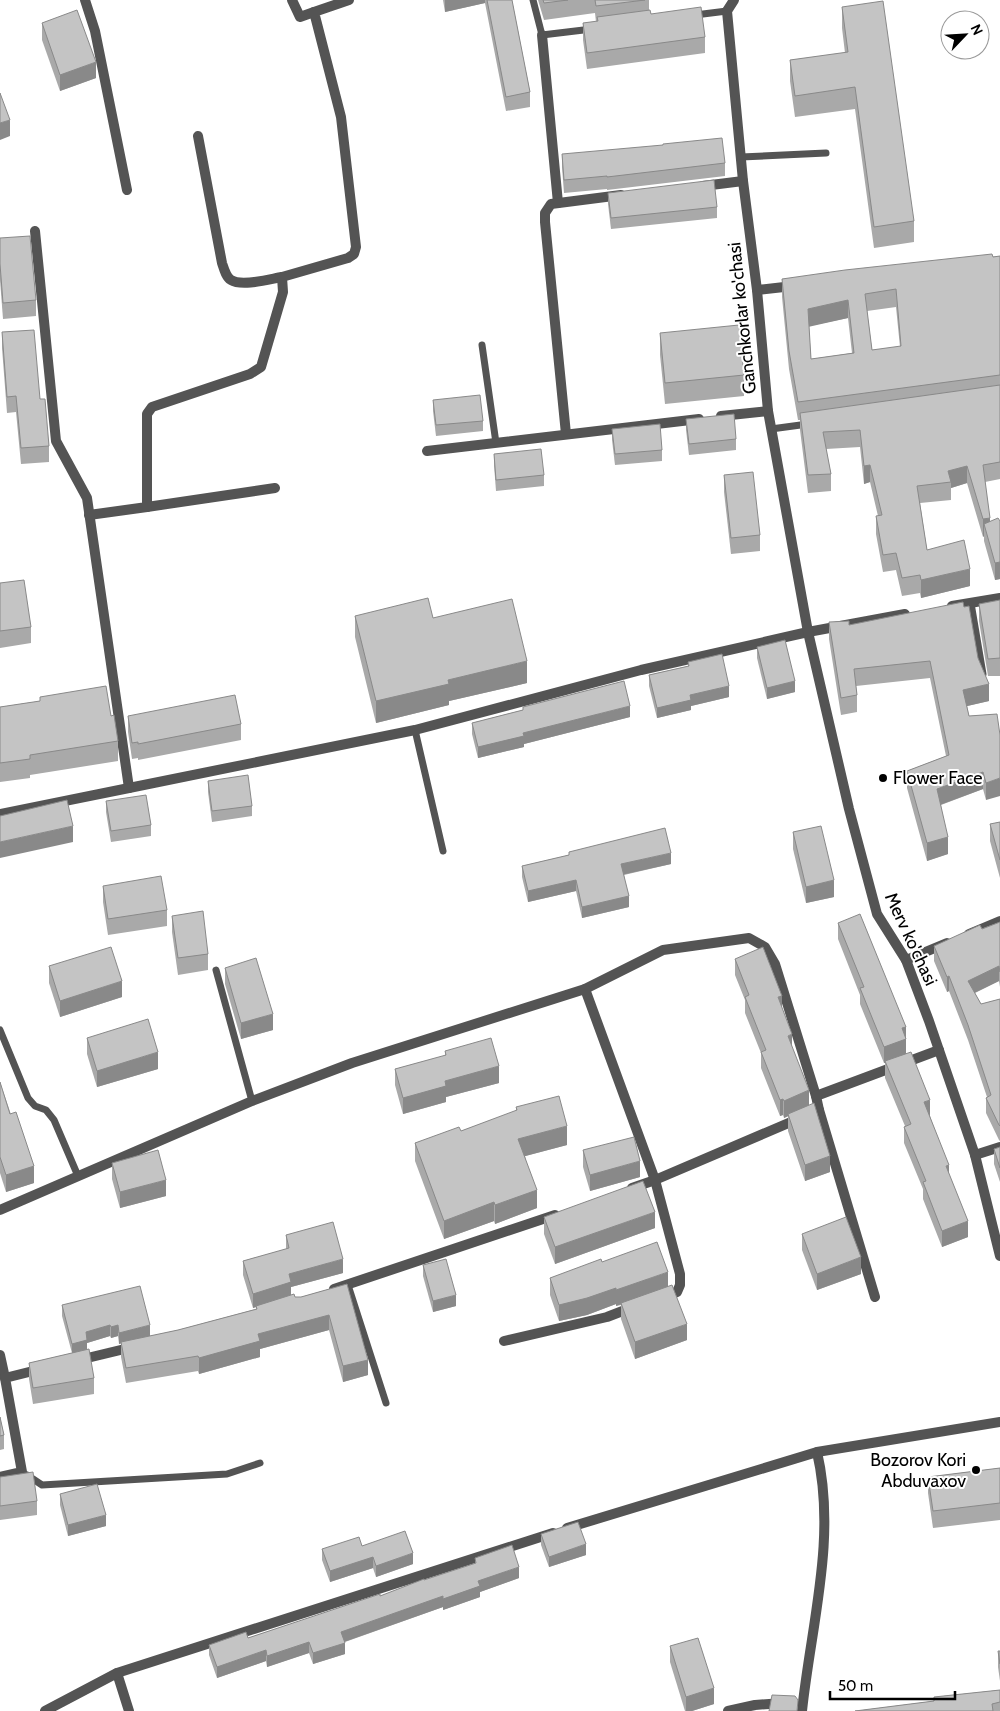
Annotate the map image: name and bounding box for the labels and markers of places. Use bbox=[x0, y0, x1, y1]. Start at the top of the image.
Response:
place label: Flower Face bbox=[893, 767, 983, 789]
marker: Flower Face bbox=[877, 772, 889, 784]
place label: Bozorov Kori Abduvaxov bbox=[870, 1449, 966, 1492]
marker: Bozorov Kori Abduvaxov bbox=[970, 1464, 982, 1476]

